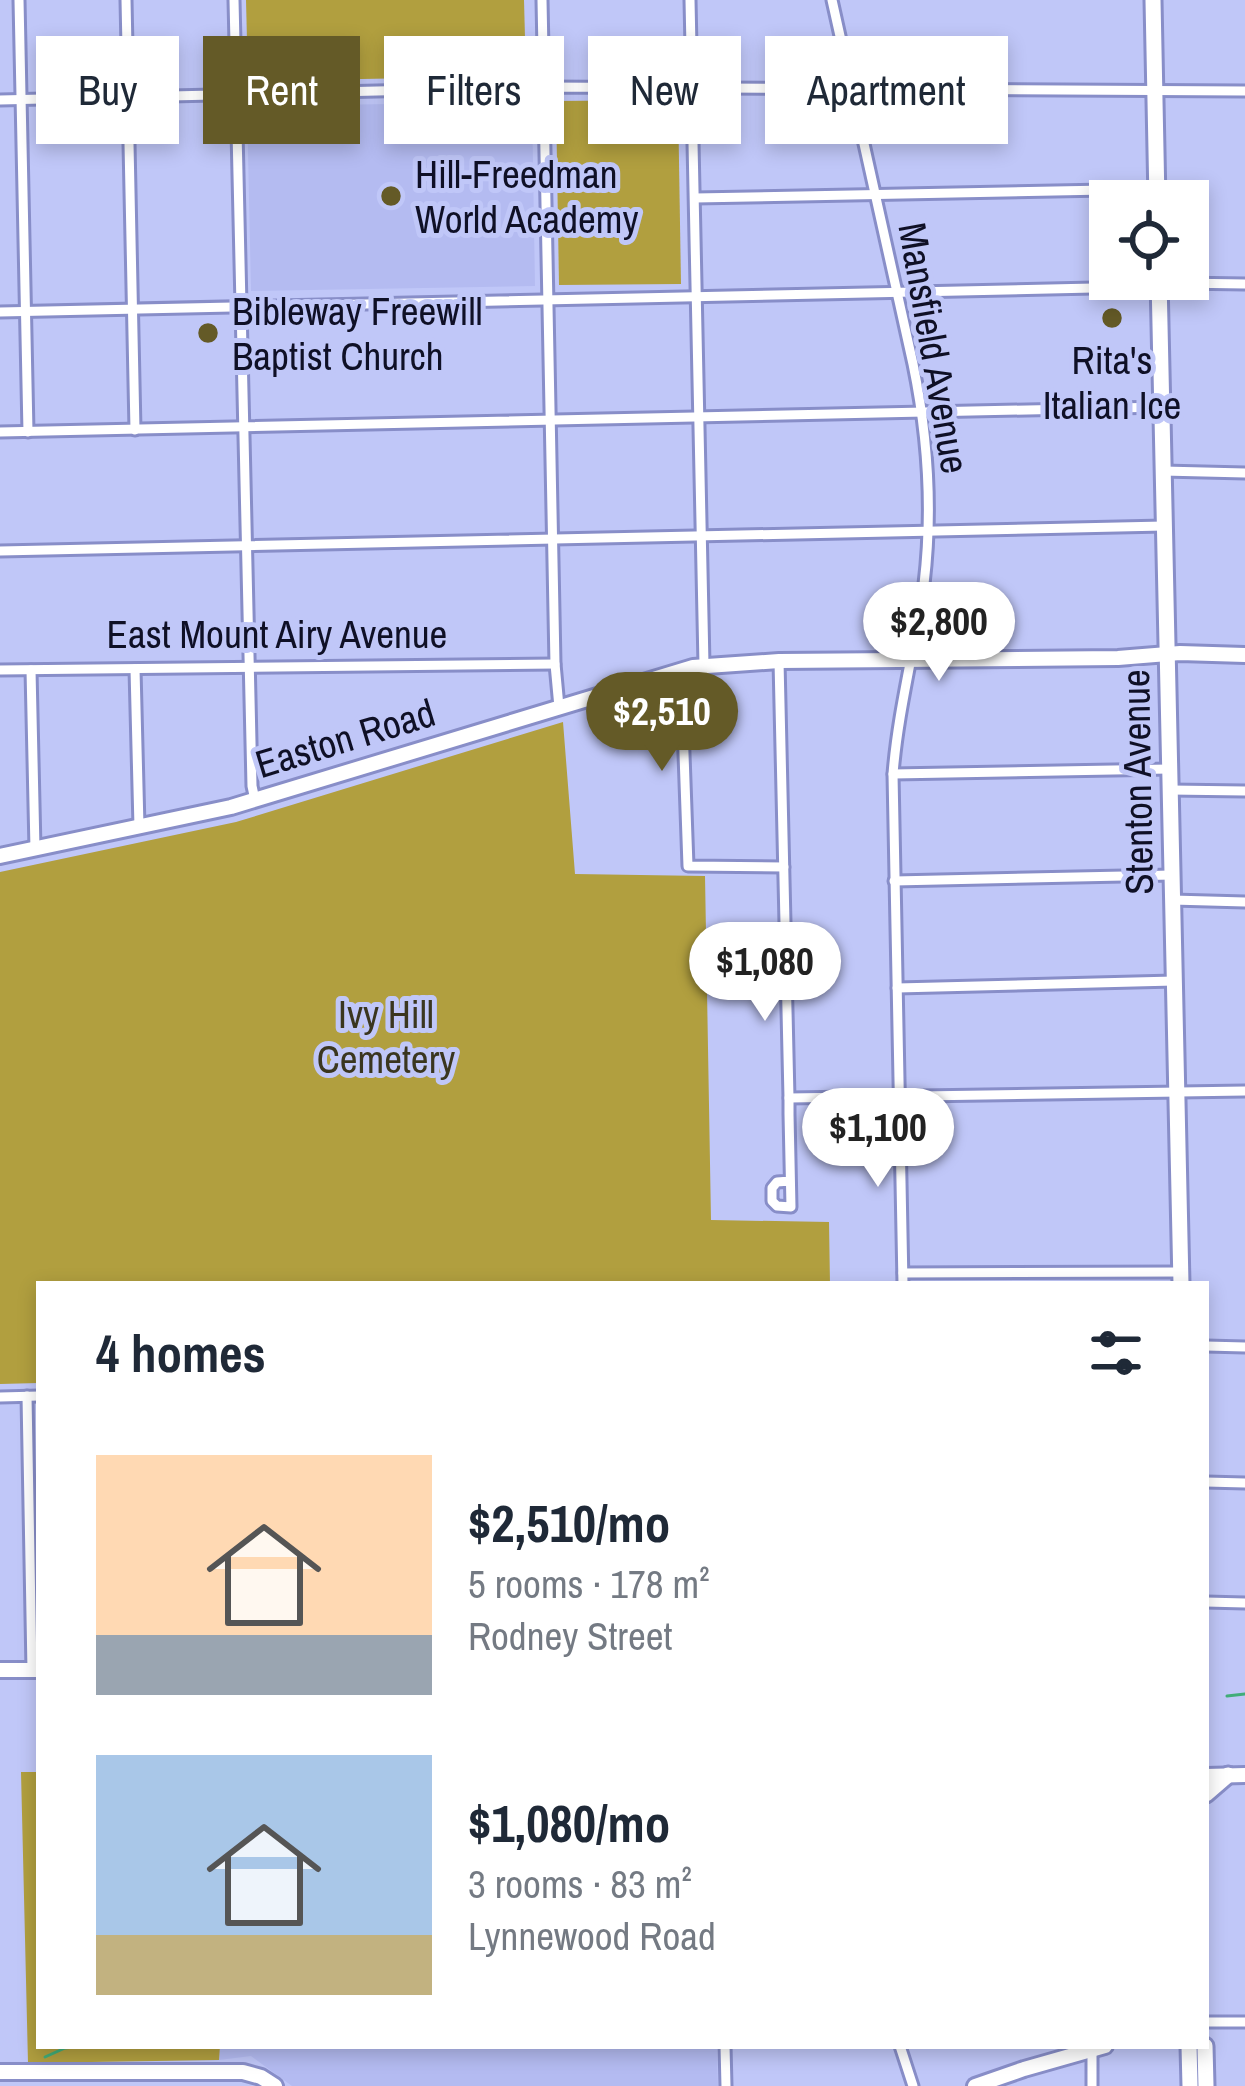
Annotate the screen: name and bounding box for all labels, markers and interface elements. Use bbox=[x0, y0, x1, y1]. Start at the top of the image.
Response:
chip: Buy bbox=[36, 36, 179, 144]
chip: Rent bbox=[203, 36, 360, 144]
chip: Filters bbox=[384, 36, 564, 144]
chip: New bbox=[588, 36, 741, 144]
chip: Apartment bbox=[765, 36, 1008, 144]
place label: Hill-Freedman World Academy bbox=[415, 148, 638, 245]
map controls bbox=[1089, 180, 1209, 300]
button: locate bbox=[1089, 180, 1209, 300]
marker: Hill-Freedman World Academy bbox=[378, 183, 404, 209]
street label: Mansfield Avenue bbox=[886, 219, 982, 477]
place label: Bibleway Freewill Baptist Church bbox=[232, 285, 483, 382]
marker: Rita's Italian Ice bbox=[1099, 305, 1125, 331]
marker: Bibleway Freewill Baptist Church bbox=[195, 320, 221, 346]
place label: Rita's Italian Ice bbox=[1043, 334, 1181, 431]
pin: $2,800 bbox=[841, 582, 1037, 684]
text: $2,800 bbox=[890, 595, 988, 647]
street label: East Mount Airy Avenue bbox=[107, 608, 447, 660]
street label: Stenton Avenue bbox=[1109, 669, 1165, 895]
pin: $2,510 bbox=[564, 672, 760, 774]
text: $2,510 bbox=[613, 685, 711, 737]
street label: Easton Road bbox=[249, 686, 441, 790]
pin: $1,080 bbox=[667, 922, 863, 1024]
text: $1,080 bbox=[716, 935, 814, 987]
park label: Ivy Hill Cemetery bbox=[317, 988, 455, 1085]
pin: $1,100 bbox=[780, 1088, 976, 1190]
text: $1,100 bbox=[829, 1101, 927, 1153]
text: 4 homes bbox=[96, 1319, 266, 1388]
icon: filters bbox=[1083, 1320, 1149, 1386]
text: $2,510/mo bbox=[468, 1489, 670, 1558]
icon: home bbox=[192, 1503, 336, 1647]
text: 5 rooms · 178 m² bbox=[468, 1558, 710, 1610]
text: Rodney Street bbox=[468, 1610, 672, 1662]
text: $1,080/mo bbox=[468, 1789, 670, 1858]
icon: home bbox=[192, 1803, 336, 1947]
text: 3 rooms · 83 m² bbox=[468, 1858, 692, 1910]
text: Lynnewood Road bbox=[468, 1910, 716, 1962]

